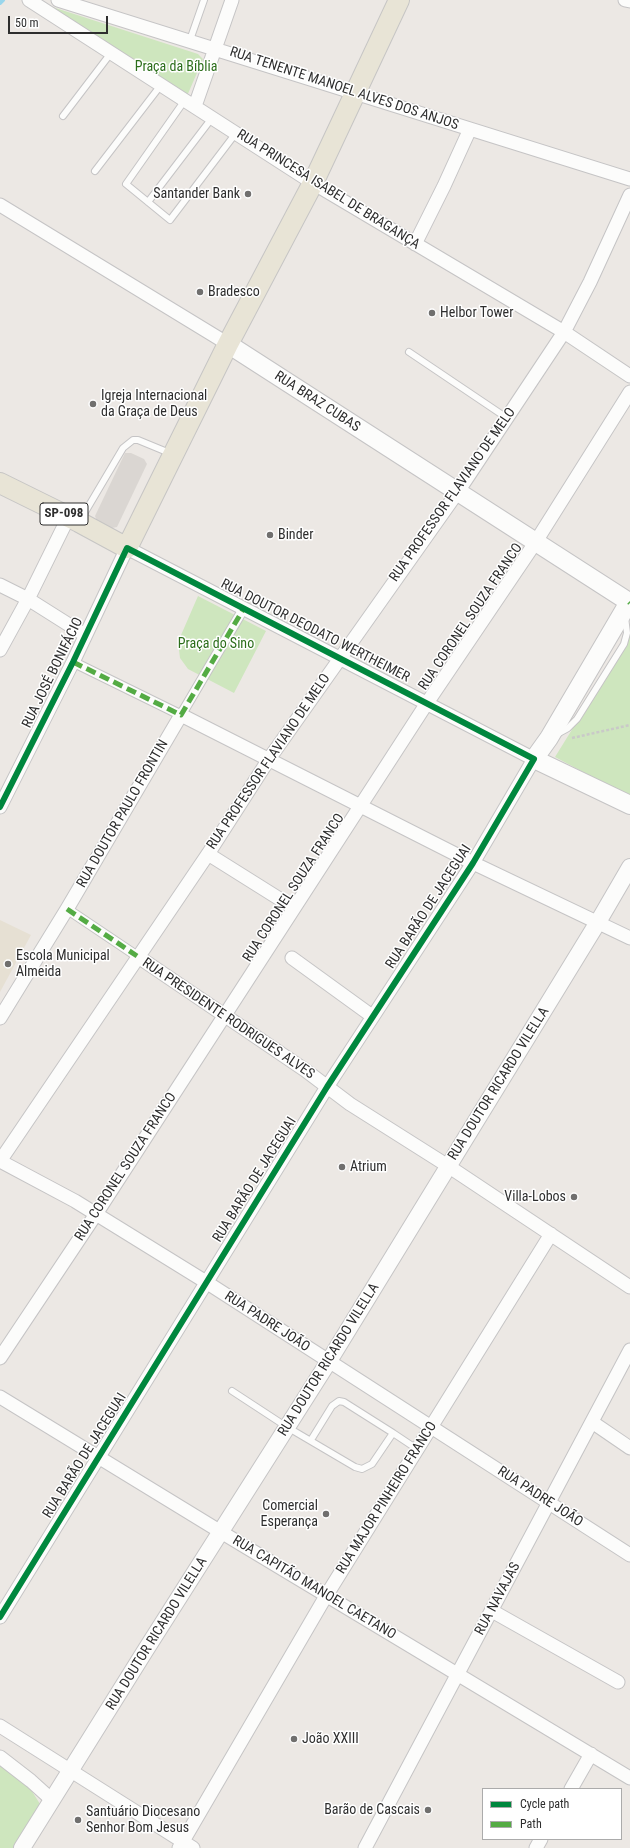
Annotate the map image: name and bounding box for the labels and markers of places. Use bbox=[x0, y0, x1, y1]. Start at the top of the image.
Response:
place label: Santander Bank bbox=[153, 186, 240, 202]
marker: Santander Bank bbox=[243, 189, 253, 199]
place label: Bradesco bbox=[208, 284, 260, 300]
marker: Bradesco bbox=[195, 287, 205, 297]
place label: Helbor Tower bbox=[440, 305, 513, 321]
marker: Helbor Tower bbox=[427, 308, 437, 318]
place label: Igreja Internacional da Graça de Deus bbox=[101, 388, 207, 420]
marker: Igreja Internacional da Graça de Deus bbox=[88, 399, 98, 409]
place label: Binder bbox=[278, 527, 313, 543]
marker: Binder bbox=[265, 530, 275, 540]
place label: Escola Municipal Almeida bbox=[16, 948, 110, 980]
marker: Escola Municipal Almeida bbox=[3, 959, 13, 969]
place label: Atrium bbox=[350, 1159, 387, 1175]
marker: Atrium bbox=[337, 1162, 347, 1172]
place label: Villa-Lobos bbox=[504, 1189, 566, 1205]
marker: Villa-Lobos bbox=[569, 1192, 579, 1202]
place label: Comercial Esperança bbox=[261, 1498, 318, 1530]
marker: Comercial Esperança bbox=[321, 1509, 331, 1519]
place label: João XXIII bbox=[302, 1731, 359, 1747]
marker: João XXIII bbox=[289, 1734, 299, 1744]
place label: Barão de Cascais bbox=[324, 1802, 420, 1818]
place label: Santuário Diocesano Senhor Bom Jesus bbox=[86, 1804, 200, 1836]
marker: Barão de Cascais bbox=[423, 1805, 433, 1815]
marker: Santuário Diocesano Senhor Bom Jesus bbox=[73, 1815, 83, 1825]

